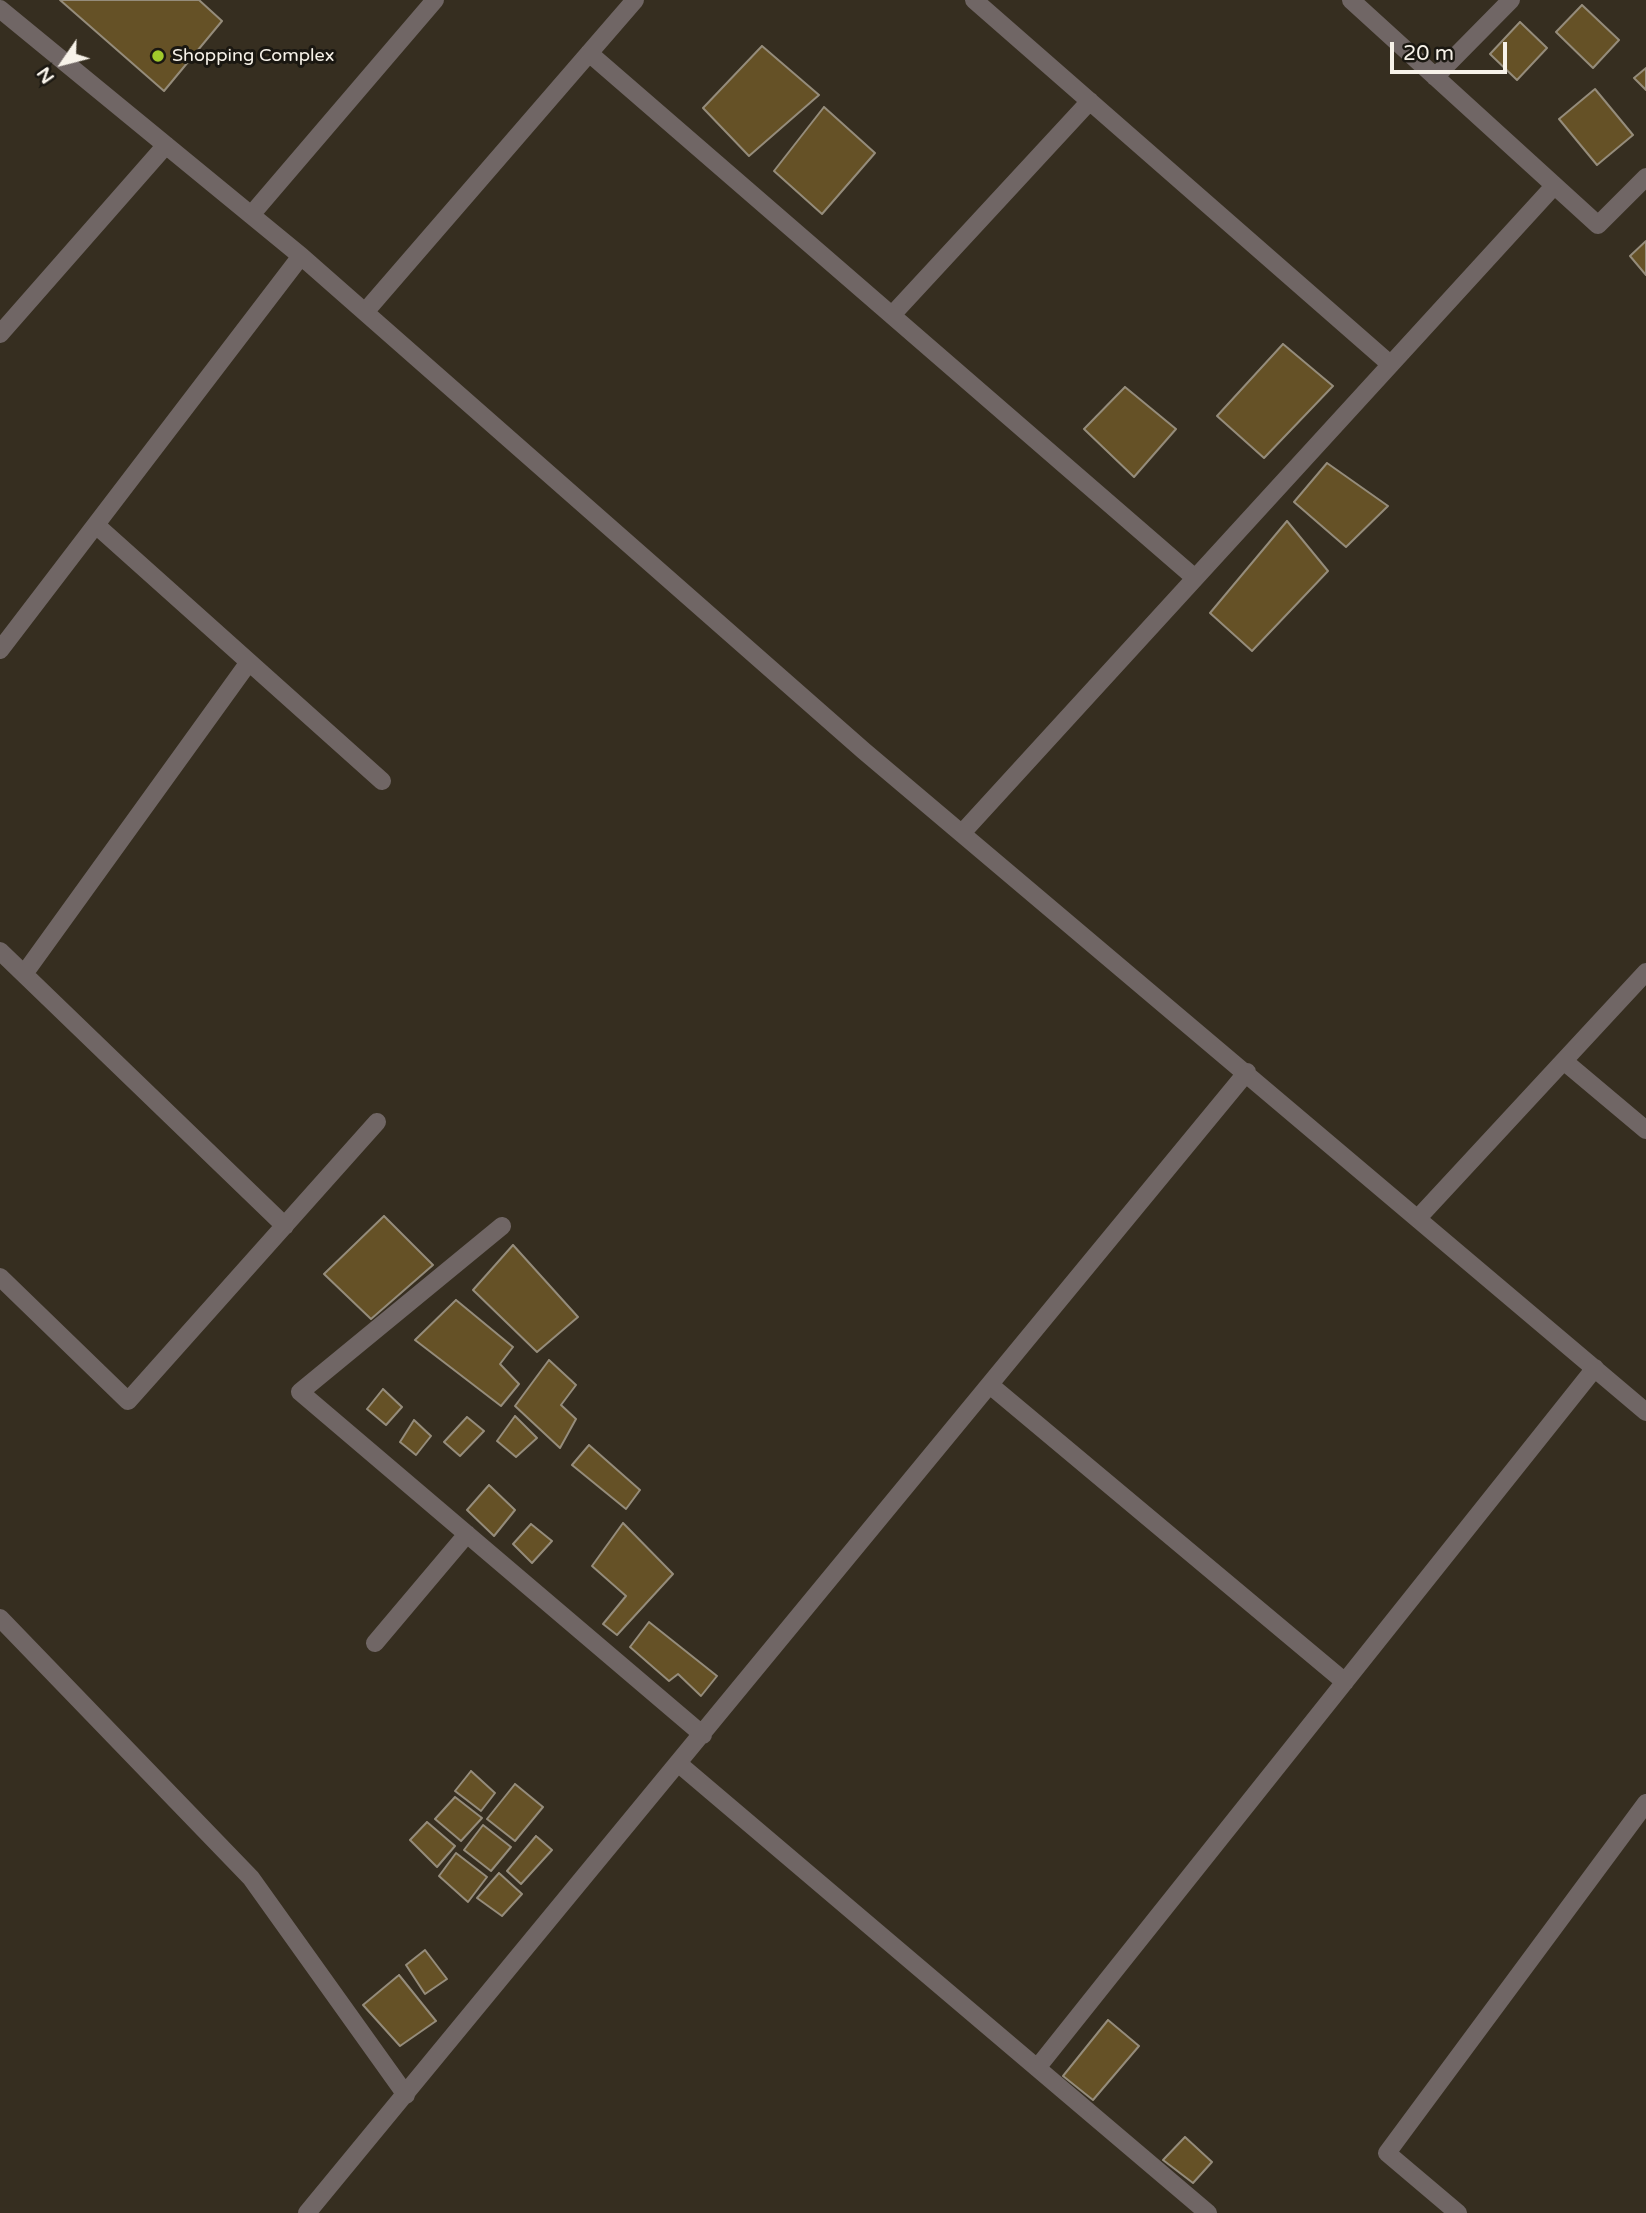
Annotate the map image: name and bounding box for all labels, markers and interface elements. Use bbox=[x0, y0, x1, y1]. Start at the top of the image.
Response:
north arrow bbox=[28, 28, 98, 98]
scale bar bbox=[1394, 28, 1511, 72]
text: 20 m bbox=[1403, 41, 1454, 66]
place label: Shopping Complex bbox=[172, 45, 334, 67]
marker: Shopping Complex bbox=[150, 48, 166, 64]
text: N bbox=[32, 62, 59, 88]

